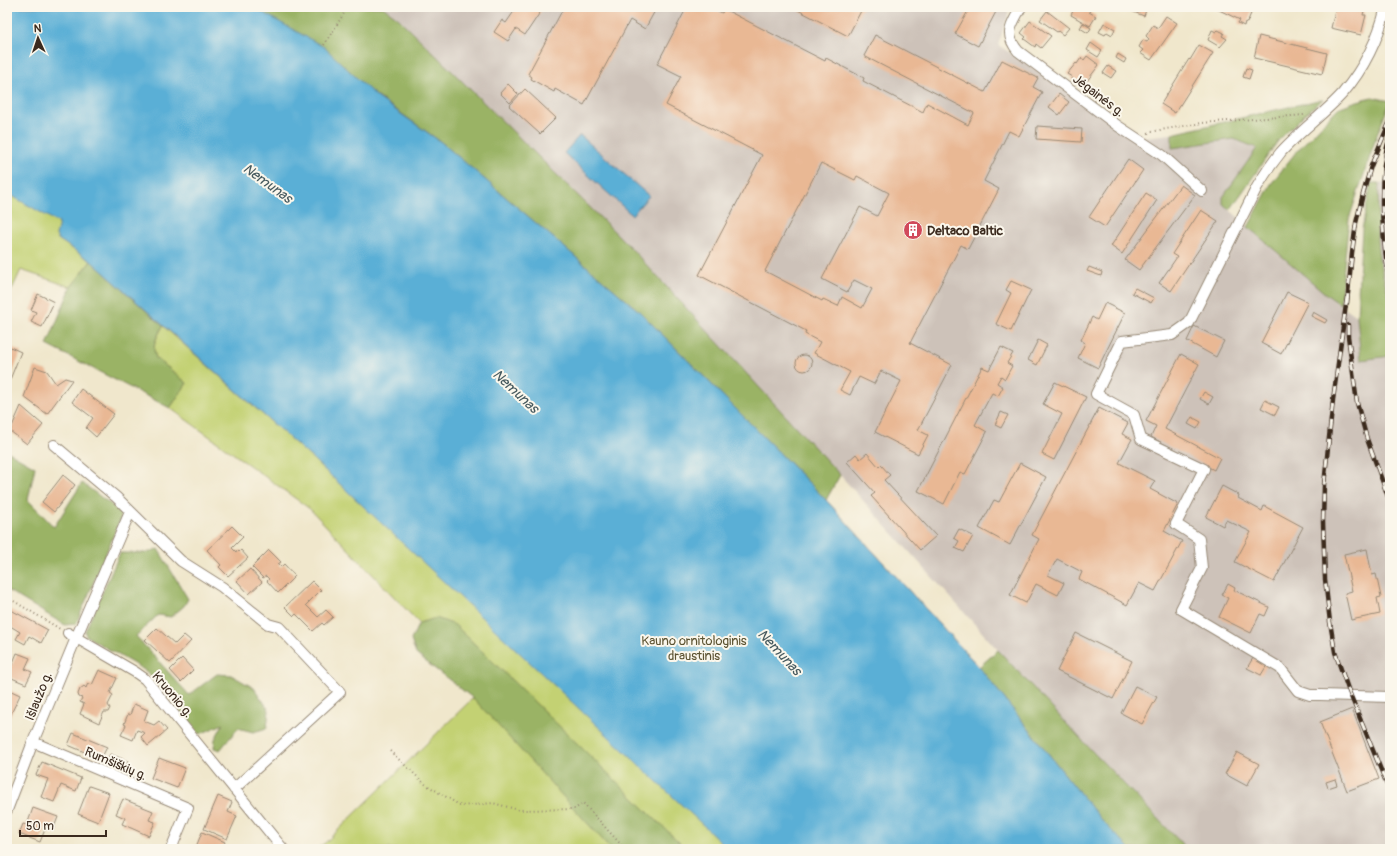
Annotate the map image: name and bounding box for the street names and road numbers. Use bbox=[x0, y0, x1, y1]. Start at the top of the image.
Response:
street label: Jėgainės g. bbox=[1070, 71, 1127, 120]
street label: Kruonio g. bbox=[149, 669, 196, 721]
street label: Išlaužo g. bbox=[22, 670, 56, 723]
street label: Rumšiškių g. bbox=[82, 744, 149, 784]

